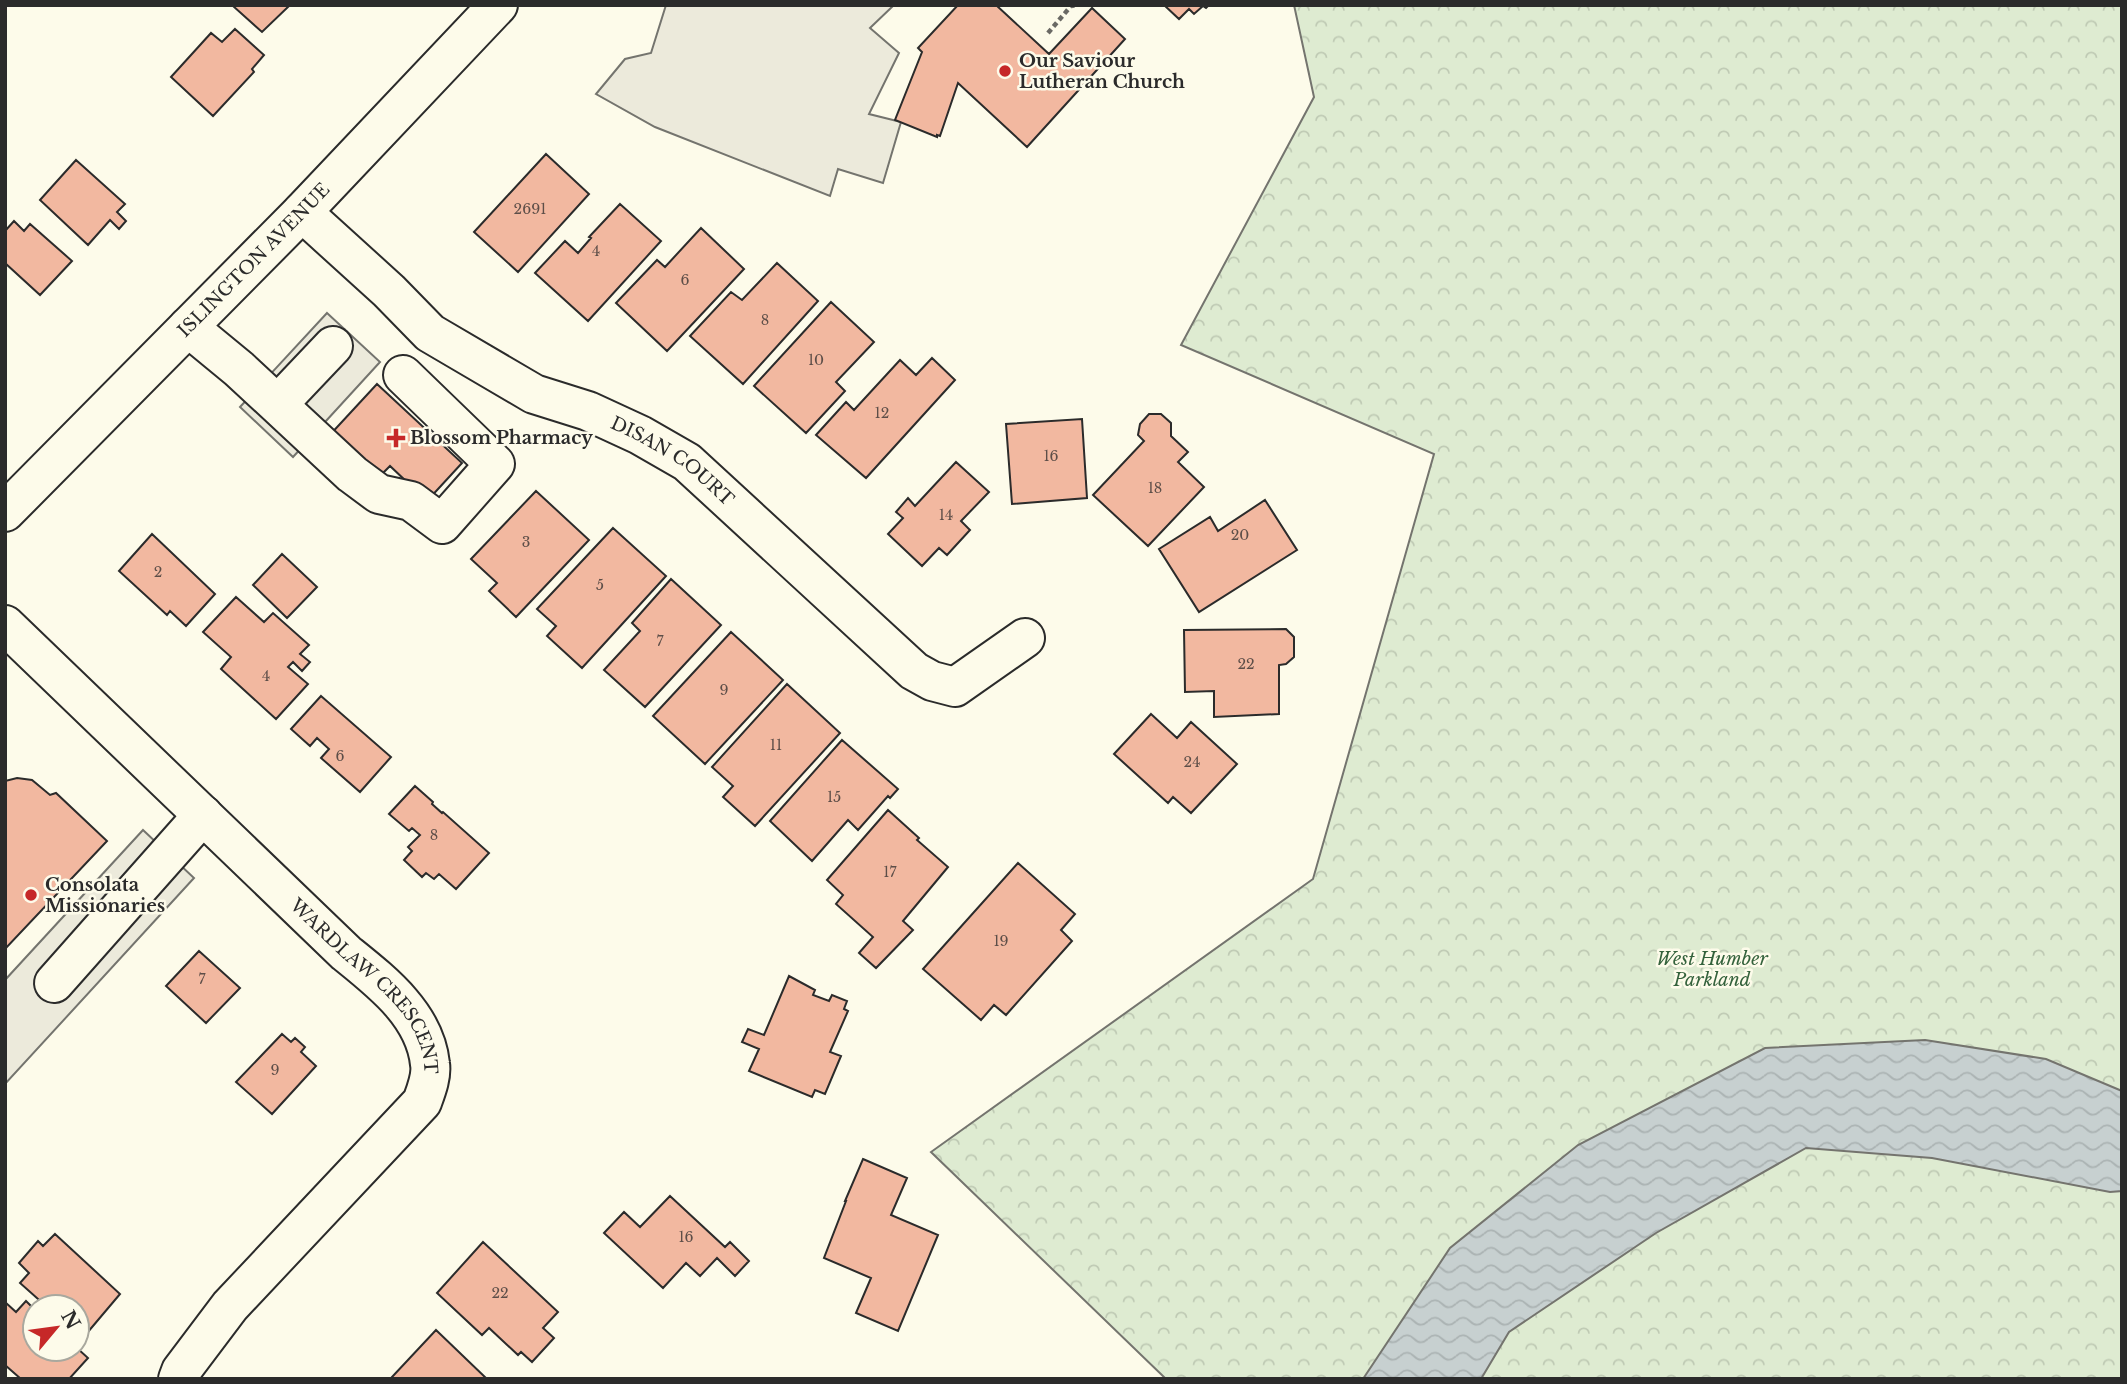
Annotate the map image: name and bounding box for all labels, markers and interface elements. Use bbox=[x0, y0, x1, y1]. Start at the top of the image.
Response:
place label: Our Saviour Lutheran Church bbox=[1019, 50, 1185, 93]
marker: Our Saviour Lutheran Church bbox=[997, 63, 1013, 79]
street label: ISLINGTON AVENUE bbox=[173, 179, 334, 342]
house number: 2691 bbox=[514, 200, 546, 218]
house number: 4 bbox=[592, 242, 600, 260]
house number: 6 bbox=[680, 271, 690, 289]
house number: 8 bbox=[761, 311, 769, 329]
house number: 10 bbox=[808, 351, 824, 369]
house number: 12 bbox=[875, 404, 889, 422]
street label: DISAN COURT bbox=[607, 412, 739, 511]
place label: Blossom Pharmacy bbox=[410, 427, 593, 449]
marker: Blossom Pharmacy bbox=[388, 430, 404, 446]
house number: 16 bbox=[1043, 447, 1059, 465]
house number: 18 bbox=[1148, 479, 1162, 497]
house number: 14 bbox=[939, 506, 953, 524]
house number: 20 bbox=[1231, 526, 1249, 544]
house number: 3 bbox=[522, 533, 530, 551]
house number: 2 bbox=[154, 563, 162, 581]
house number: 5 bbox=[596, 576, 604, 594]
house number: 7 bbox=[656, 632, 664, 650]
house number: 22 bbox=[1237, 655, 1255, 673]
house number: 4 bbox=[262, 667, 270, 685]
house number: 9 bbox=[719, 681, 729, 699]
house number: 11 bbox=[770, 736, 782, 754]
house number: 6 bbox=[335, 747, 345, 765]
house number: 24 bbox=[1184, 753, 1200, 771]
house number: 15 bbox=[827, 788, 841, 806]
house number: 8 bbox=[430, 826, 438, 844]
house number: 17 bbox=[883, 863, 898, 881]
place label: Consolata Missionaries bbox=[45, 874, 165, 917]
marker: Consolata Missionaries bbox=[23, 887, 39, 903]
street label: WARDLAW CRESCENT bbox=[285, 893, 442, 1075]
house number: 19 bbox=[993, 932, 1009, 950]
park label: West Humber Parkland bbox=[1656, 948, 1768, 991]
house number: 7 bbox=[198, 970, 206, 988]
house number: 9 bbox=[270, 1061, 280, 1079]
house number: 16 bbox=[678, 1228, 694, 1246]
house number: 22 bbox=[491, 1284, 509, 1302]
north arrow bbox=[21, 1293, 91, 1363]
text: N bbox=[56, 1307, 85, 1334]

